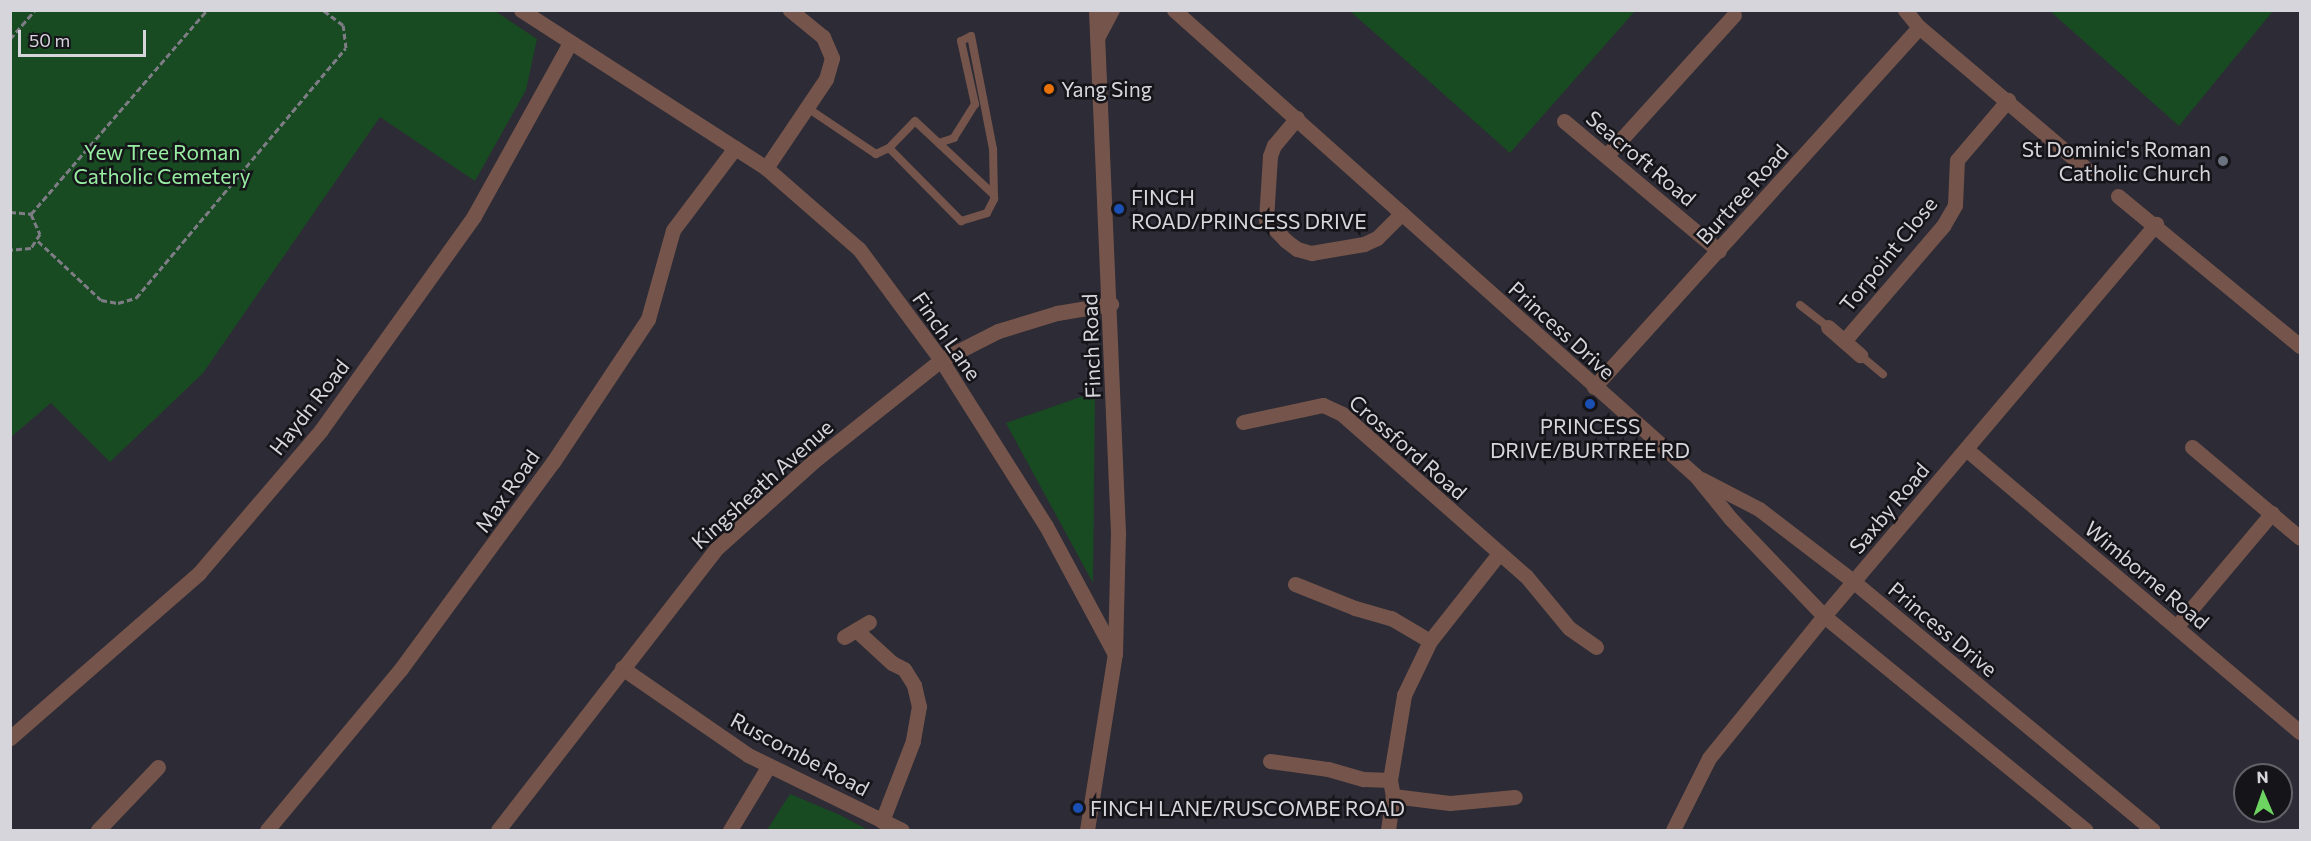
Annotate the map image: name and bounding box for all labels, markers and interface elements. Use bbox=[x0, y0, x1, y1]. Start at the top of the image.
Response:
scale bar bbox=[21, 18, 148, 56]
text: 50 m bbox=[29, 29, 70, 51]
place label: Yang Sing bbox=[1061, 76, 1152, 102]
marker: Yang Sing bbox=[1042, 82, 1056, 96]
street label: Seacroft Road bbox=[1581, 105, 1701, 211]
place label: St Dominic's Roman Catholic Church bbox=[2022, 136, 2211, 186]
park label: Yew Tree Roman Catholic Cemetery bbox=[73, 139, 251, 189]
street label: Burtree Road bbox=[1691, 139, 1793, 249]
marker: St Dominic's Roman Catholic Church bbox=[2216, 154, 2230, 168]
place label: FINCH ROAD/PRINCESS DRIVE bbox=[1131, 184, 1367, 234]
street label: Torpoint Close bbox=[1834, 191, 1942, 317]
marker: FINCH ROAD/PRINCESS DRIVE bbox=[1112, 202, 1126, 216]
street label: Princess Drive bbox=[1504, 276, 1620, 384]
street label: Finch Lane bbox=[907, 287, 987, 385]
street label: Finch Road bbox=[1077, 293, 1105, 399]
street label: Haydn Road bbox=[264, 354, 354, 460]
street label: Crossford Road bbox=[1344, 389, 1472, 505]
marker: PRINCESS DRIVE/BURTREE RD bbox=[1583, 397, 1597, 411]
place label: PRINCESS DRIVE/BURTREE RD bbox=[1490, 413, 1690, 463]
street label: Kingsheath Avenue bbox=[686, 414, 838, 554]
street label: Max Road bbox=[469, 445, 545, 537]
street label: Saxby Road bbox=[1844, 458, 1934, 558]
street label: Wimborne Road bbox=[2080, 516, 2214, 634]
street label: Princess Drive bbox=[1883, 576, 2003, 682]
street label: Ruscombe Road bbox=[727, 707, 873, 801]
north arrow bbox=[2233, 763, 2293, 823]
text: N bbox=[2256, 767, 2269, 786]
place label: FINCH LANE/RUSCOMBE ROAD bbox=[1090, 795, 1405, 821]
marker: FINCH LANE/RUSCOMBE ROAD bbox=[1071, 801, 1085, 815]

